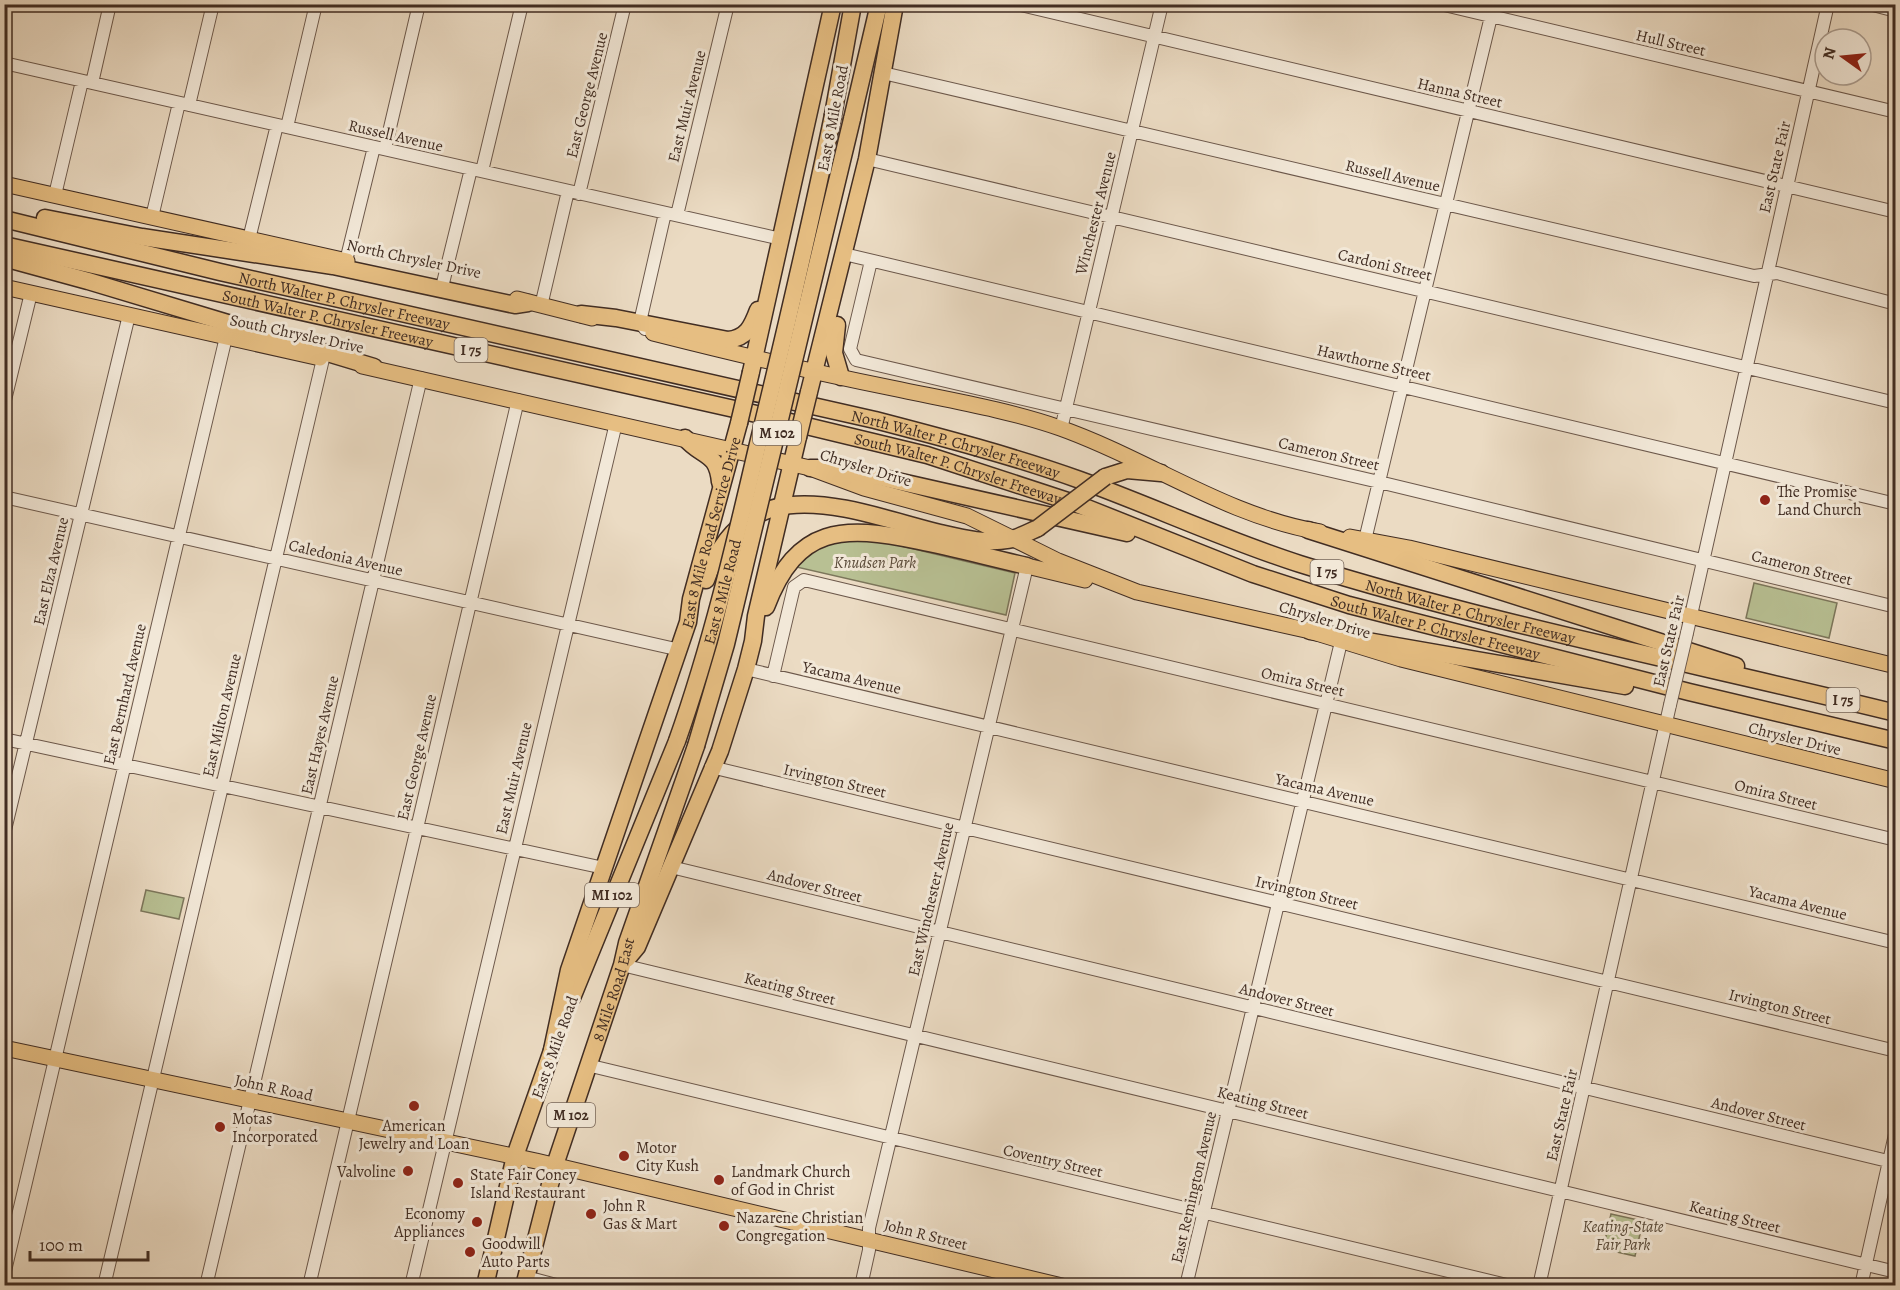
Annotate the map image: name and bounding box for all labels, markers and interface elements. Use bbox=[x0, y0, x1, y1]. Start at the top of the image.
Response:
street label: Hull Street bbox=[1634, 24, 1708, 62]
north arrow bbox=[1813, 27, 1873, 87]
street label: East George Avenue bbox=[561, 30, 613, 161]
text: N bbox=[1817, 45, 1842, 62]
street label: East Muir Avenue bbox=[662, 48, 712, 165]
street label: East 8 Mile Road bbox=[812, 63, 854, 173]
street label: Hanna Street bbox=[1415, 73, 1504, 113]
street label: Russell Avenue bbox=[346, 114, 445, 158]
street label: East State Fair bbox=[1754, 119, 1796, 215]
street label: Winchester Avenue bbox=[1070, 150, 1122, 278]
street label: Russell Avenue bbox=[1343, 154, 1442, 198]
street label: North Chrysler Drive bbox=[344, 234, 483, 284]
street label: Cardoni Street bbox=[1336, 243, 1434, 286]
street label: North Walter P. Chrysler Freeway bbox=[236, 267, 453, 336]
street label: South Walter P. Chrysler Freeway bbox=[220, 284, 436, 353]
street label: South Chrysler Drive bbox=[228, 309, 366, 359]
road number: I 75 bbox=[454, 338, 488, 362]
street label: Hawthorne Street bbox=[1315, 339, 1433, 387]
street label: North Walter P. Chrysler Freeway bbox=[849, 405, 1064, 485]
road number: M 102 bbox=[753, 421, 801, 445]
street label: South Walter P. Chrysler Freeway bbox=[852, 428, 1065, 511]
street label: Cameron Street bbox=[1276, 432, 1382, 476]
street label: East 8 Mile Road Service Drive bbox=[678, 434, 744, 630]
street label: Chrysler Drive bbox=[817, 444, 914, 492]
place label: The Promise Land Church bbox=[1777, 481, 1862, 521]
marker: The Promise Land Church bbox=[1758, 493, 1772, 507]
street label: East Elza Avenue bbox=[28, 515, 74, 628]
street label: Caledonia Avenue bbox=[286, 534, 405, 582]
street label: East 8 Mile Road bbox=[700, 537, 744, 647]
street label: Cameron Street bbox=[1749, 545, 1854, 591]
park label: Knudsen Park bbox=[834, 552, 916, 574]
road number: I 75 bbox=[1310, 560, 1344, 584]
street label: North Walter P. Chrysler Freeway bbox=[1363, 574, 1578, 650]
street label: South Walter P. Chrysler Freeway bbox=[1328, 590, 1543, 666]
street label: East State Fair bbox=[1648, 593, 1690, 689]
street label: Chrysler Drive bbox=[1276, 596, 1373, 644]
street label: East Bernhard Avenue bbox=[98, 621, 152, 767]
street label: East Milton Avenue bbox=[197, 651, 247, 779]
street label: Yacama Avenue bbox=[799, 656, 903, 700]
street label: Omira Street bbox=[1259, 662, 1347, 702]
street label: East Hayes Avenue bbox=[296, 673, 344, 797]
road number: I 75 bbox=[1826, 688, 1860, 712]
street label: East George Avenue bbox=[392, 692, 442, 823]
street label: Chrysler Drive bbox=[1746, 717, 1843, 761]
street label: East Muir Avenue bbox=[490, 720, 538, 837]
street label: Irvington Street bbox=[781, 758, 888, 803]
street label: Yacama Avenue bbox=[1272, 768, 1376, 812]
street label: Omira Street bbox=[1732, 774, 1820, 816]
street label: East Winchester Avenue bbox=[903, 820, 959, 978]
street label: Andover Street bbox=[764, 863, 864, 908]
street label: Irvington Street bbox=[1253, 870, 1360, 915]
street label: Yacama Avenue bbox=[1745, 880, 1849, 926]
road number: MI 102 bbox=[585, 883, 639, 907]
street label: 8 Mile Road East bbox=[587, 934, 640, 1044]
street label: Keating Street bbox=[742, 967, 838, 1011]
street label: Andover Street bbox=[1236, 977, 1336, 1022]
street label: Irvington Street bbox=[1726, 984, 1833, 1030]
street label: East 8 Mile Road bbox=[526, 993, 584, 1102]
street label: East State Fair bbox=[1541, 1067, 1583, 1163]
street label: John R Road bbox=[233, 1069, 315, 1107]
street label: Keating Street bbox=[1215, 1081, 1311, 1125]
street label: Andover Street bbox=[1708, 1091, 1808, 1136]
marker: American Jewelry and Loan bbox=[407, 1099, 421, 1113]
road number: M 102 bbox=[547, 1103, 595, 1127]
place label: Motas Incorporated bbox=[232, 1108, 318, 1148]
street label: East Remington Avenue bbox=[1166, 1109, 1222, 1265]
place label: American Jewelry and Loan bbox=[359, 1115, 470, 1155]
marker: Motas Incorporated bbox=[213, 1120, 227, 1134]
place label: Motor City Kush bbox=[636, 1137, 700, 1177]
street label: Coventry Street bbox=[1001, 1139, 1105, 1183]
marker: Motor City Kush bbox=[617, 1149, 631, 1163]
place label: Valvoline bbox=[336, 1161, 396, 1183]
place label: Landmark Church of God in Christ bbox=[731, 1161, 851, 1201]
marker: Valvoline bbox=[401, 1164, 415, 1178]
place label: State Fair Coney Island Restaurant bbox=[470, 1164, 586, 1204]
marker: Landmark Church of God in Christ bbox=[712, 1173, 726, 1187]
marker: State Fair Coney Island Restaurant bbox=[451, 1176, 465, 1190]
place label: John R Gas & Mart bbox=[603, 1195, 677, 1235]
street label: Keating Street bbox=[1687, 1195, 1783, 1239]
place label: Economy Appliances bbox=[393, 1203, 466, 1243]
marker: John R Gas & Mart bbox=[584, 1207, 598, 1221]
place label: Nazarene Christian Congregation bbox=[736, 1207, 864, 1247]
street label: John R Street bbox=[882, 1214, 970, 1256]
marker: Economy Appliances bbox=[470, 1215, 484, 1229]
park label: Keating-State Fair Park bbox=[1582, 1216, 1664, 1256]
marker: Nazarene Christian Congregation bbox=[717, 1219, 731, 1233]
scale bar bbox=[30, 1224, 148, 1262]
text: 100 m bbox=[39, 1233, 83, 1257]
place label: Goodwill Auto Parts bbox=[481, 1233, 550, 1273]
marker: Goodwill Auto Parts bbox=[463, 1245, 477, 1259]

